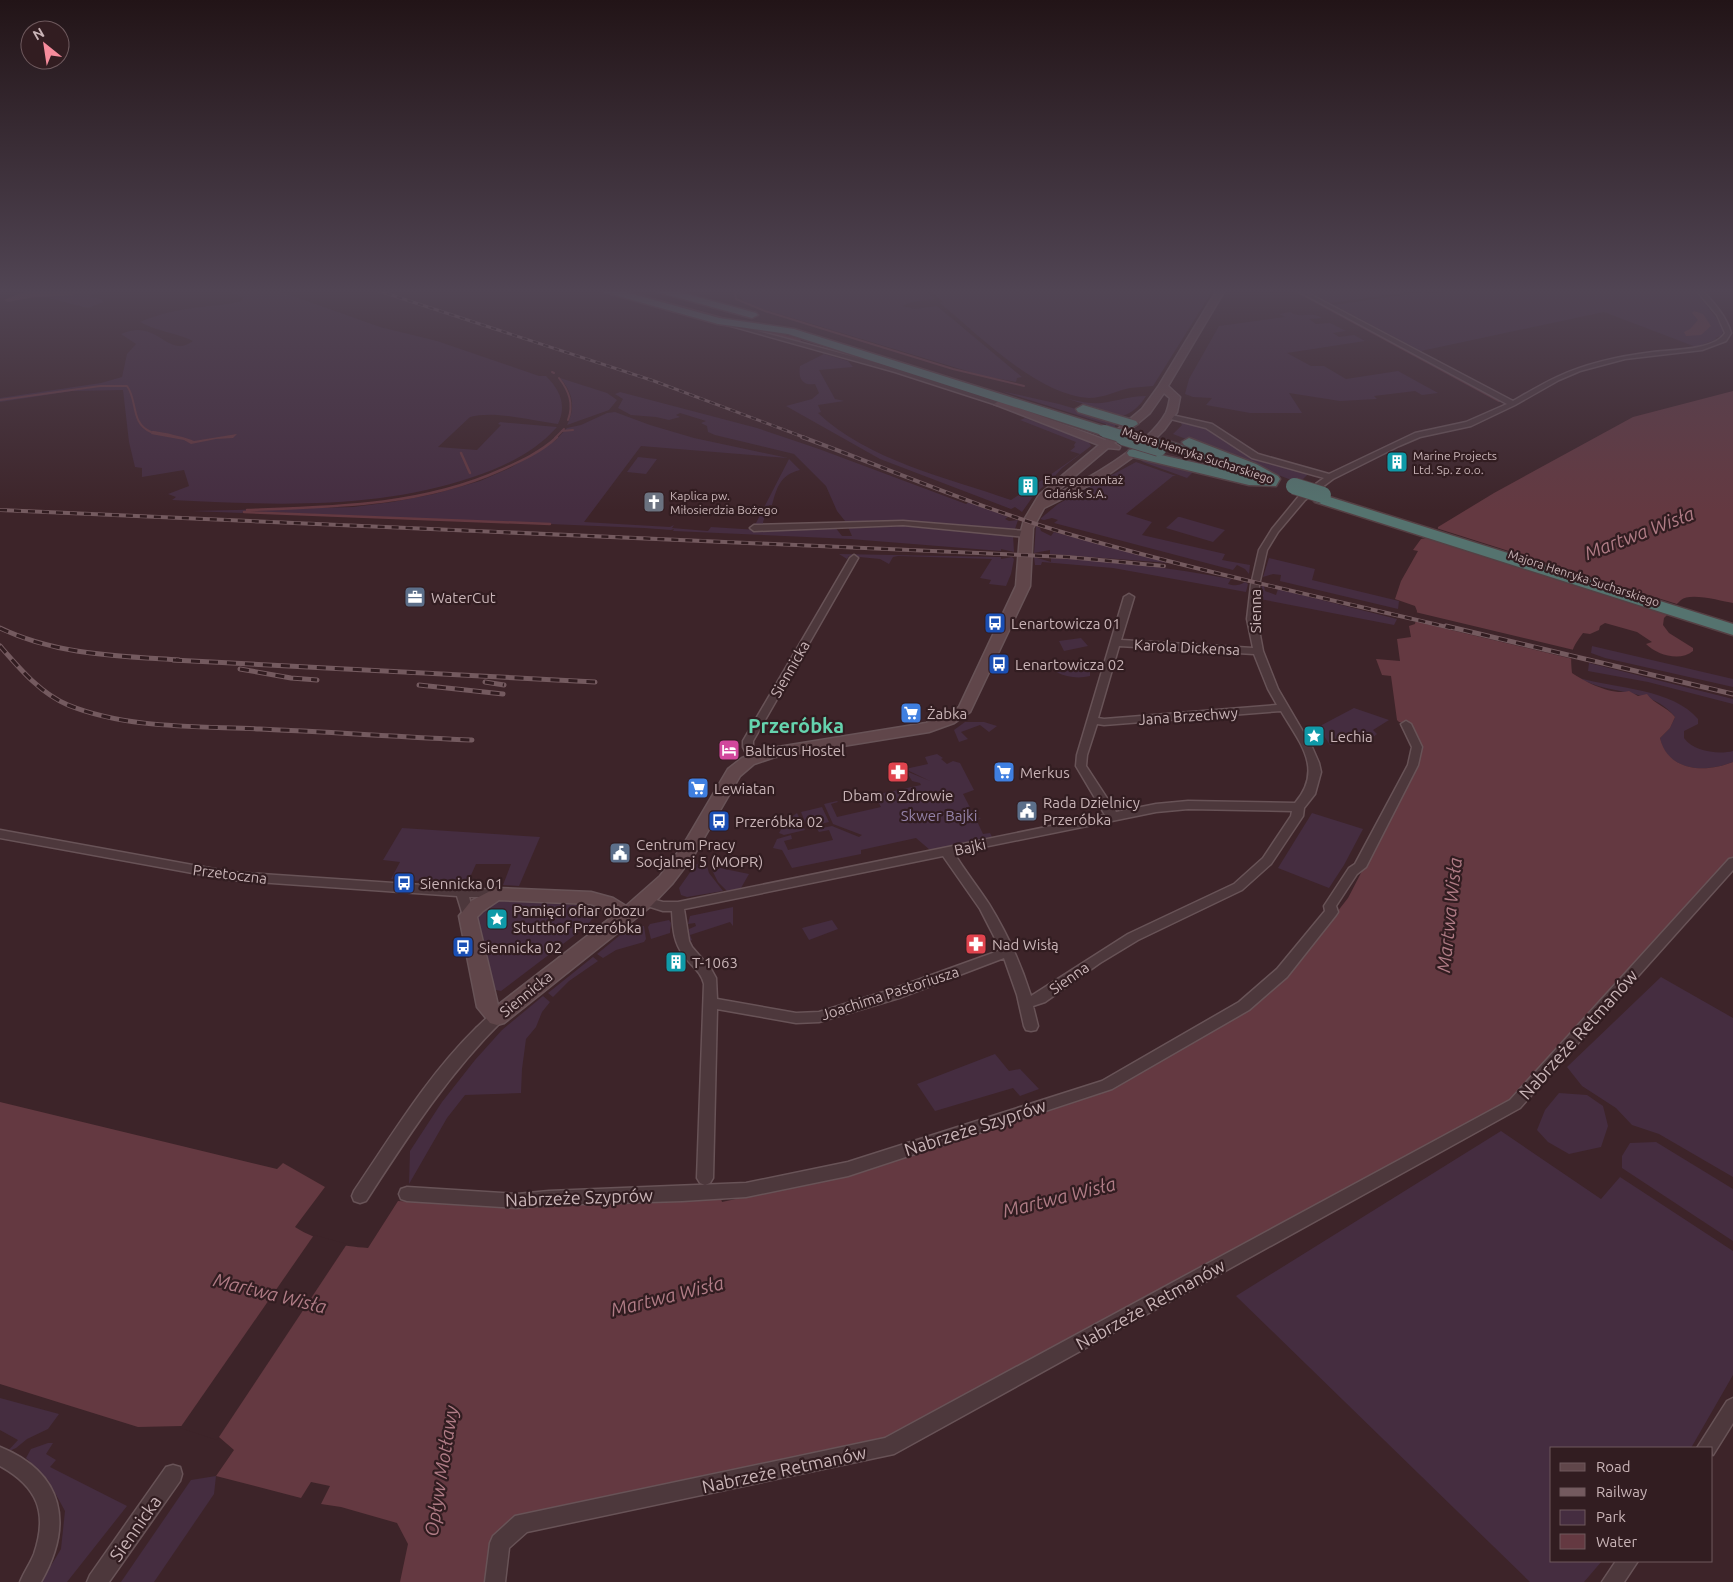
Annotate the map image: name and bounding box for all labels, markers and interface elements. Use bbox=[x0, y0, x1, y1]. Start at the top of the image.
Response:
north arrow bbox=[20, 20, 70, 70]
text: N bbox=[30, 24, 47, 43]
street label: Majora Henryka Sucharskiego bbox=[1121, 424, 1275, 486]
place label: Marine Projects Ltd. Sp. z o.o. bbox=[1413, 449, 1497, 476]
building icon: Marine Projects Ltd. Sp. z o.o. bbox=[1385, 450, 1409, 474]
place label: Energomontaż Gdańsk S.A. bbox=[1044, 473, 1124, 500]
building icon: Energomontaż Gdańsk S.A. bbox=[1016, 474, 1040, 498]
place label: Kaplica pw. Miłosierdzia Bożego bbox=[670, 489, 778, 516]
church icon: Kaplica pw. Miłosierdzia Bożego bbox=[642, 490, 666, 514]
water label: Martwa Wisła bbox=[1581, 502, 1697, 564]
street label: Majora Henryka Sucharskiego bbox=[1507, 547, 1661, 609]
office icon: WaterCut bbox=[403, 585, 427, 609]
place label: WaterCut bbox=[431, 589, 496, 606]
street label: Sienna bbox=[1247, 589, 1264, 633]
bus stop icon: Lenartowicza 01 bbox=[983, 611, 1007, 635]
place label: Lenartowicza 01 bbox=[1011, 615, 1121, 632]
street label: Karola Dickensa bbox=[1134, 636, 1240, 658]
street label: Siennicka bbox=[767, 638, 813, 700]
bus stop icon: Lenartowicza 02 bbox=[987, 652, 1011, 676]
place label: Lenartowicza 02 bbox=[1015, 656, 1125, 673]
supermarket icon: Żabka bbox=[899, 701, 923, 725]
street label: Jana Brzechwy bbox=[1138, 704, 1238, 728]
place label: Żabka bbox=[927, 705, 967, 722]
district label: Przeróbka bbox=[748, 714, 844, 737]
place icon: Lechia bbox=[1302, 724, 1326, 748]
place label: Lechia bbox=[1330, 728, 1373, 745]
hotel icon: Balticus Hostel bbox=[717, 738, 741, 762]
place label: Balticus Hostel bbox=[745, 742, 845, 759]
pharmacy icon: Dbam o Zdrowie bbox=[886, 760, 910, 784]
supermarket icon: Merkus bbox=[992, 760, 1016, 784]
place label: Merkus bbox=[1020, 764, 1070, 781]
supermarket icon: Lewiatan bbox=[686, 776, 710, 800]
place label: Lewiatan bbox=[714, 780, 775, 797]
place label: Dbam o Zdrowie bbox=[843, 787, 953, 804]
place label: Rada Dzielnicy Przeróbka bbox=[1043, 794, 1140, 828]
public building icon: Rada Dzielnicy Przeróbka bbox=[1015, 799, 1039, 823]
park label: Skwer Bajki bbox=[901, 807, 977, 824]
bus stop icon: Przeróbka 02 bbox=[707, 809, 731, 833]
place label: Przeróbka 02 bbox=[735, 813, 824, 830]
street label: Bajki bbox=[953, 835, 987, 859]
place label: Centrum Pracy Socjalnej 5 (MOPR) bbox=[636, 836, 763, 870]
public building icon: Centrum Pracy Socjalnej 5 (MOPR) bbox=[608, 841, 632, 865]
water label: Martwa Wisła bbox=[1432, 856, 1466, 974]
street label: Przetoczna bbox=[192, 861, 268, 887]
bus stop icon: Siennicka 01 bbox=[392, 871, 416, 895]
place label: Siennicka 01 bbox=[420, 875, 503, 892]
place label: Pamięci ofiar obozu Stutthof Przeróbka bbox=[513, 902, 645, 936]
place icon: Pamięci ofiar obozu Stutthof Przeróbka bbox=[485, 907, 509, 931]
pharmacy icon: Nad Wisłą bbox=[964, 932, 988, 956]
bus stop icon: Siennicka 02 bbox=[451, 935, 475, 959]
place label: Nad Wisłą bbox=[992, 936, 1059, 953]
place label: Siennicka 02 bbox=[479, 939, 562, 956]
building icon: T-1063 bbox=[664, 950, 688, 974]
place label: T-1063 bbox=[692, 954, 738, 971]
street label: Sienna bbox=[1046, 958, 1092, 998]
street label: Joachima Pastoriusza bbox=[819, 963, 961, 1023]
street label: Nabrzeże Retmanów bbox=[1515, 965, 1641, 1103]
street label: Siennicka bbox=[496, 968, 556, 1020]
street label: Nabrzeże Szyprów bbox=[902, 1095, 1048, 1159]
water label: Martwa Wisła bbox=[1000, 1172, 1118, 1222]
street label: Nabrzeże Szyprów bbox=[505, 1184, 653, 1210]
street label: Nabrzeże Retmanów bbox=[1072, 1255, 1228, 1353]
water label: Martwa Wisła bbox=[211, 1268, 329, 1318]
water label: Martwa Wisła bbox=[608, 1271, 726, 1321]
water label: Opływ Motławy bbox=[420, 1403, 462, 1538]
street label: Nabrzeże Retmanów bbox=[700, 1442, 868, 1496]
legend bbox=[1550, 1447, 1713, 1562]
text: Road bbox=[1596, 1458, 1631, 1475]
text: Railway bbox=[1596, 1483, 1647, 1500]
street label: Siennicka bbox=[105, 1491, 165, 1565]
text: Park bbox=[1596, 1508, 1626, 1525]
text: Water bbox=[1596, 1533, 1637, 1550]

